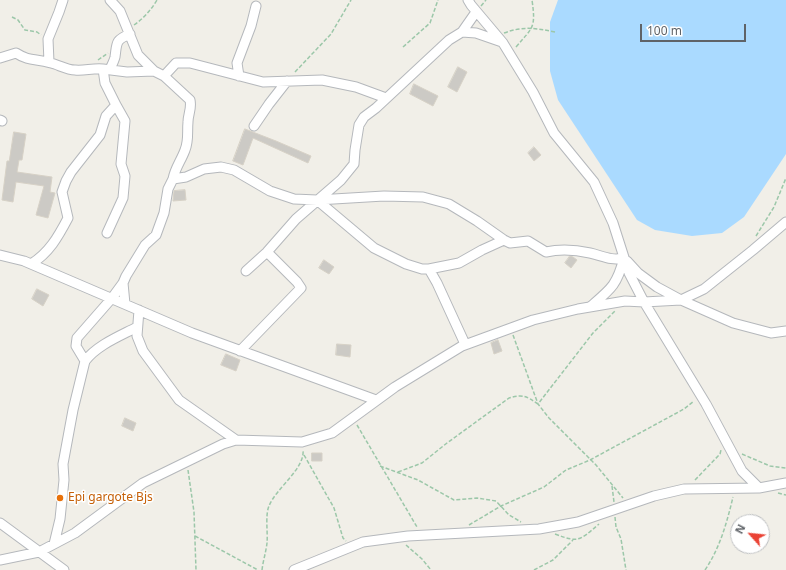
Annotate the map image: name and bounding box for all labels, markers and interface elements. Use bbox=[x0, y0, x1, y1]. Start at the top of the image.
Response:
scale bar bbox=[642, 16, 748, 42]
text: 100 m bbox=[647, 22, 682, 39]
place label: Epi gargote Bjs bbox=[68, 491, 153, 505]
marker: Epi gargote Bjs bbox=[55, 493, 65, 503]
north arrow bbox=[730, 514, 770, 554]
text: N bbox=[731, 521, 748, 536]

